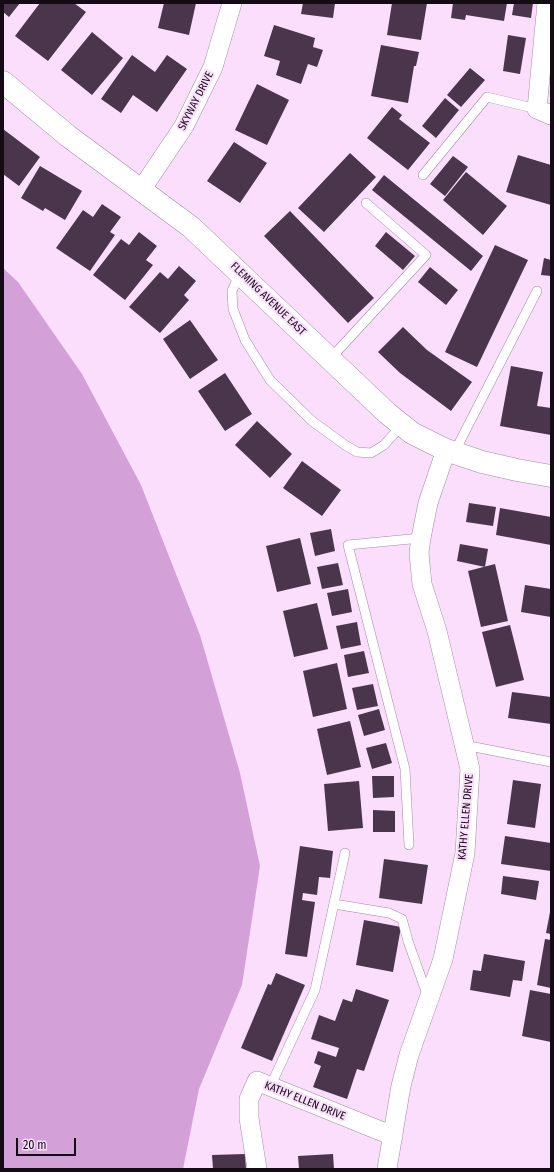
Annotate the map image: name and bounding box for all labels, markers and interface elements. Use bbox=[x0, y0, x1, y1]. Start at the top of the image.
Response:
street label: SKYWAY DRIVE bbox=[176, 69, 216, 133]
street label: FLEMING AVENUE EAST bbox=[228, 260, 308, 338]
street label: KATHY ELLEN DRIVE bbox=[456, 773, 476, 861]
street label: KATHY ELLEN DRIVE bbox=[263, 1079, 347, 1123]
scale bar bbox=[18, 1130, 78, 1156]
text: 20 m bbox=[23, 1138, 47, 1152]

